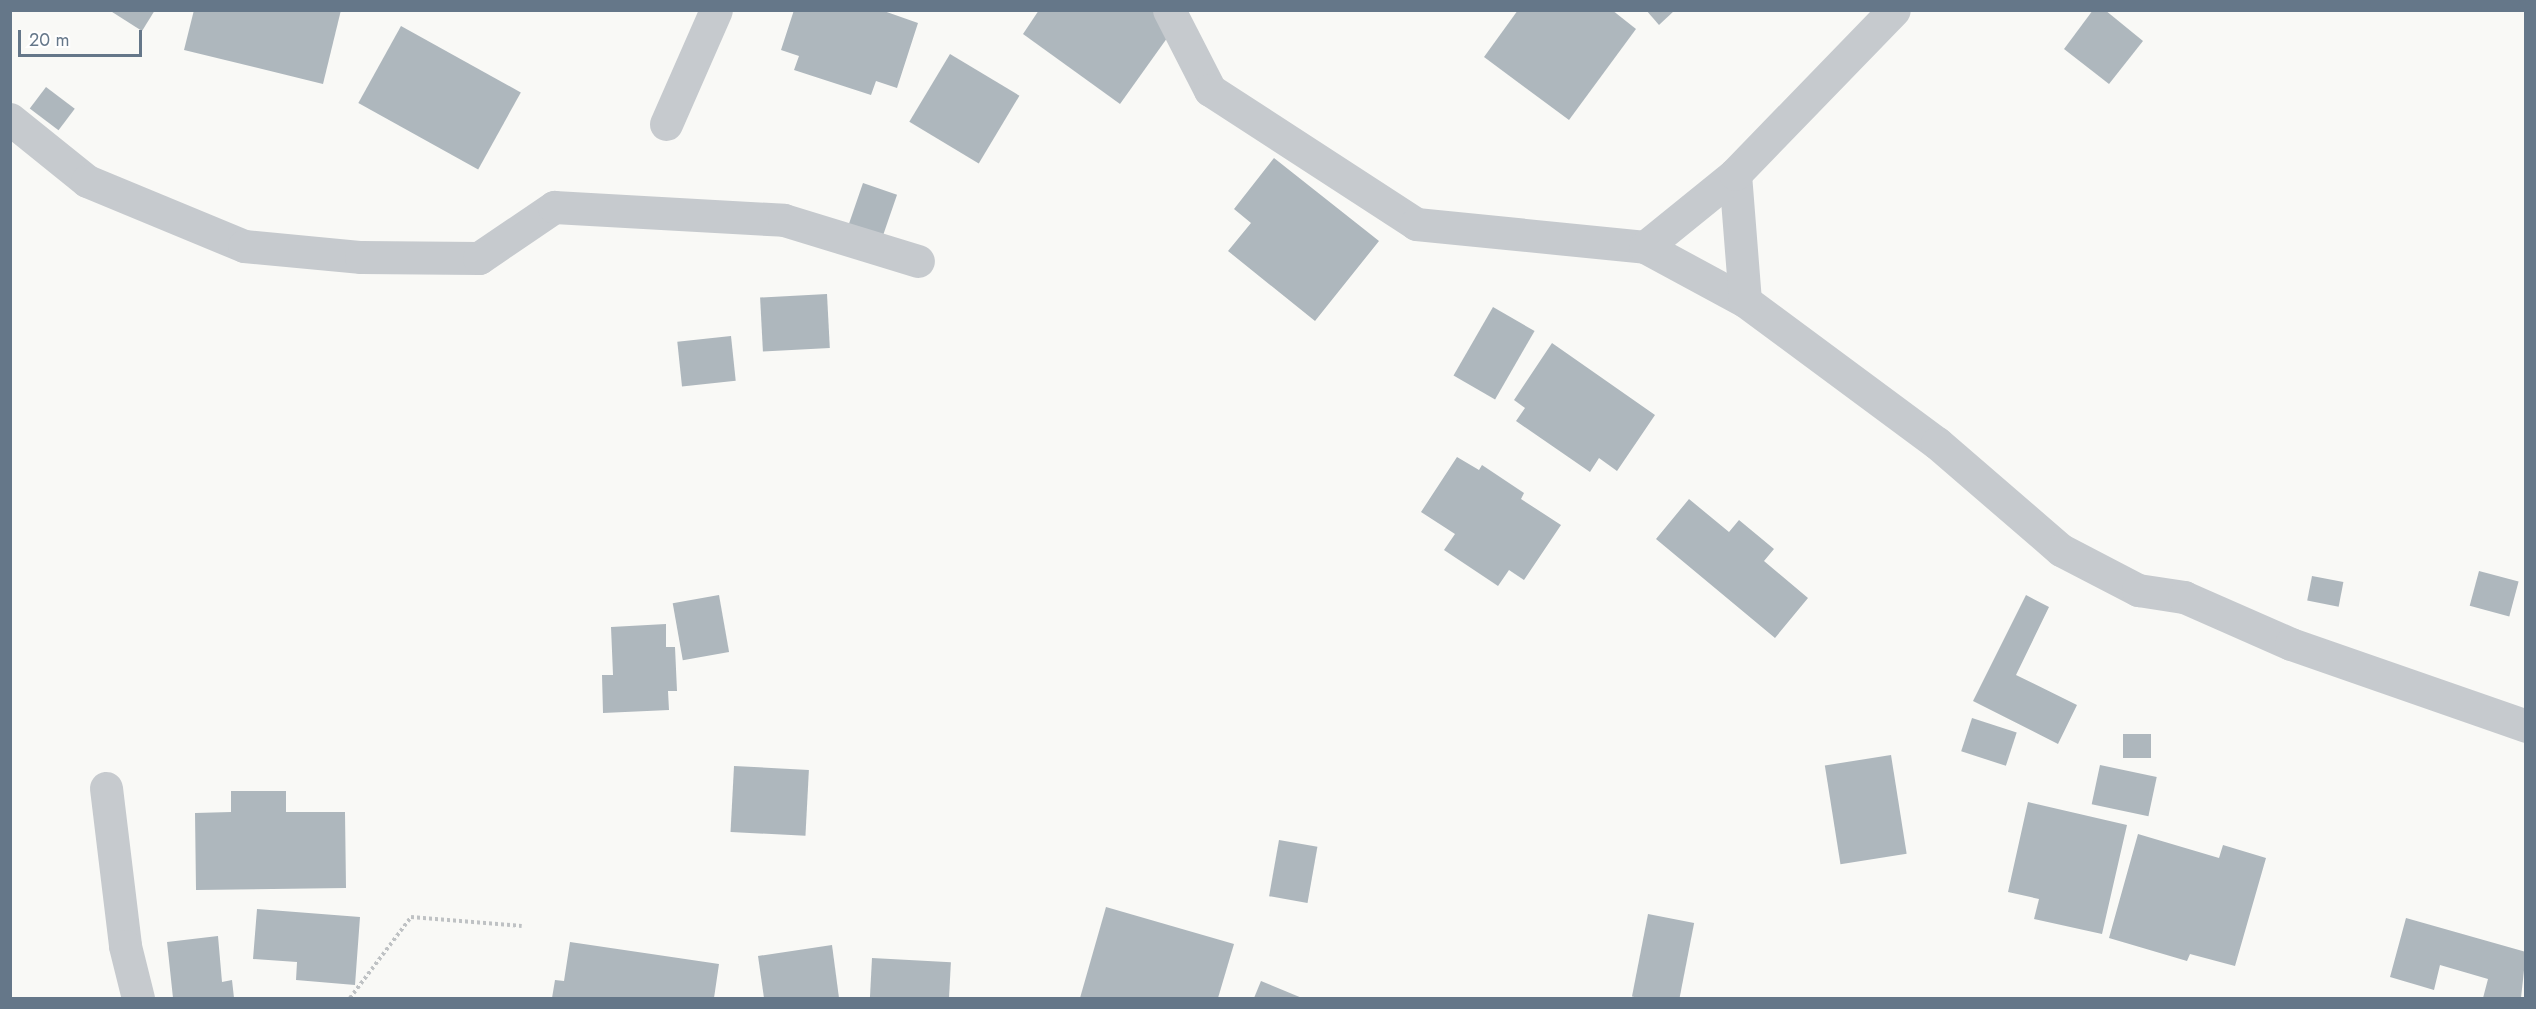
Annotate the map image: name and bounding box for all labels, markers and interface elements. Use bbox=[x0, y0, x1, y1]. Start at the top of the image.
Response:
scale bar bbox=[21, 18, 146, 56]
text: 20 m bbox=[29, 27, 69, 53]

